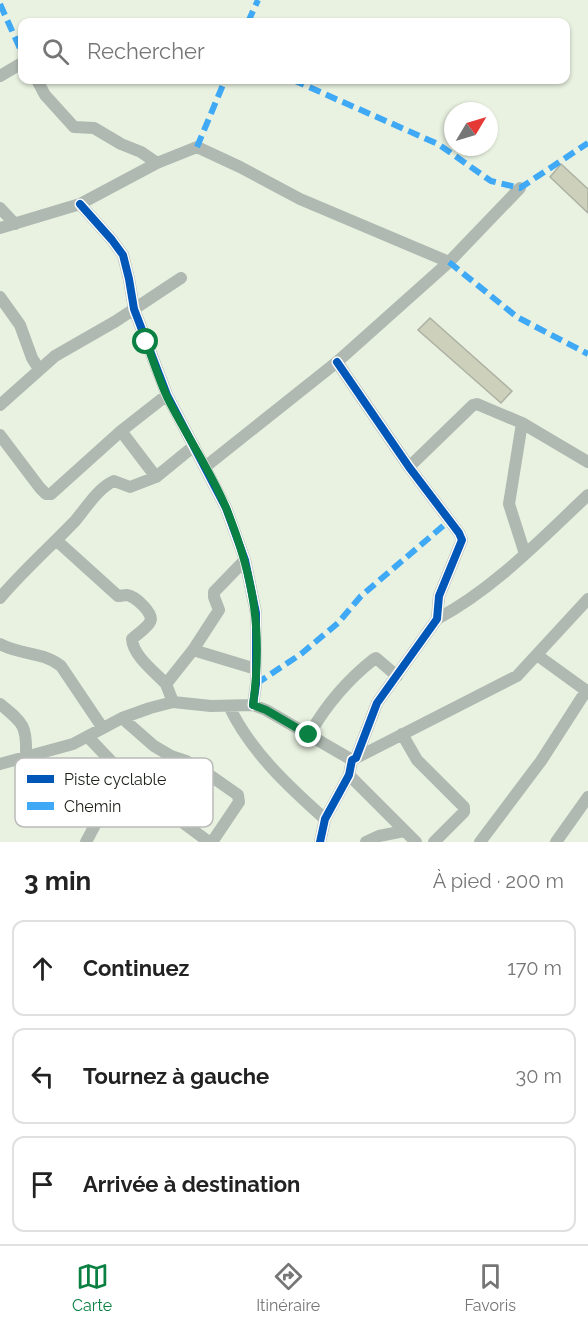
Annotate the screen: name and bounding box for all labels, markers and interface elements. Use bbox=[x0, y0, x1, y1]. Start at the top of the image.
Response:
search box bbox=[18, 18, 570, 84]
icon: search bbox=[39, 35, 72, 68]
text: Rechercher bbox=[87, 38, 205, 64]
north arrow bbox=[444, 102, 498, 156]
route start bbox=[132, 328, 158, 354]
route end bbox=[295, 721, 321, 747]
legend bbox=[15, 758, 213, 827]
text: Piste cyclable bbox=[64, 770, 166, 789]
text: Chemin bbox=[64, 797, 121, 816]
text: 3 min bbox=[24, 866, 91, 896]
text: À pied · 200 m bbox=[433, 869, 564, 893]
icon: ahead bbox=[26, 952, 59, 985]
text: Continuez bbox=[83, 955, 189, 981]
text: 170 m bbox=[507, 956, 562, 980]
icon: left bbox=[26, 1060, 59, 1093]
text: Tournez à gauche bbox=[83, 1063, 269, 1089]
text: 30 m bbox=[516, 1064, 562, 1088]
icon: arrive bbox=[26, 1168, 59, 1201]
text: Arrivée à destination bbox=[83, 1171, 300, 1197]
tab: Carte bbox=[72, 1260, 112, 1315]
tab: Itinéraire bbox=[256, 1260, 320, 1315]
tab: Favoris bbox=[464, 1260, 516, 1315]

